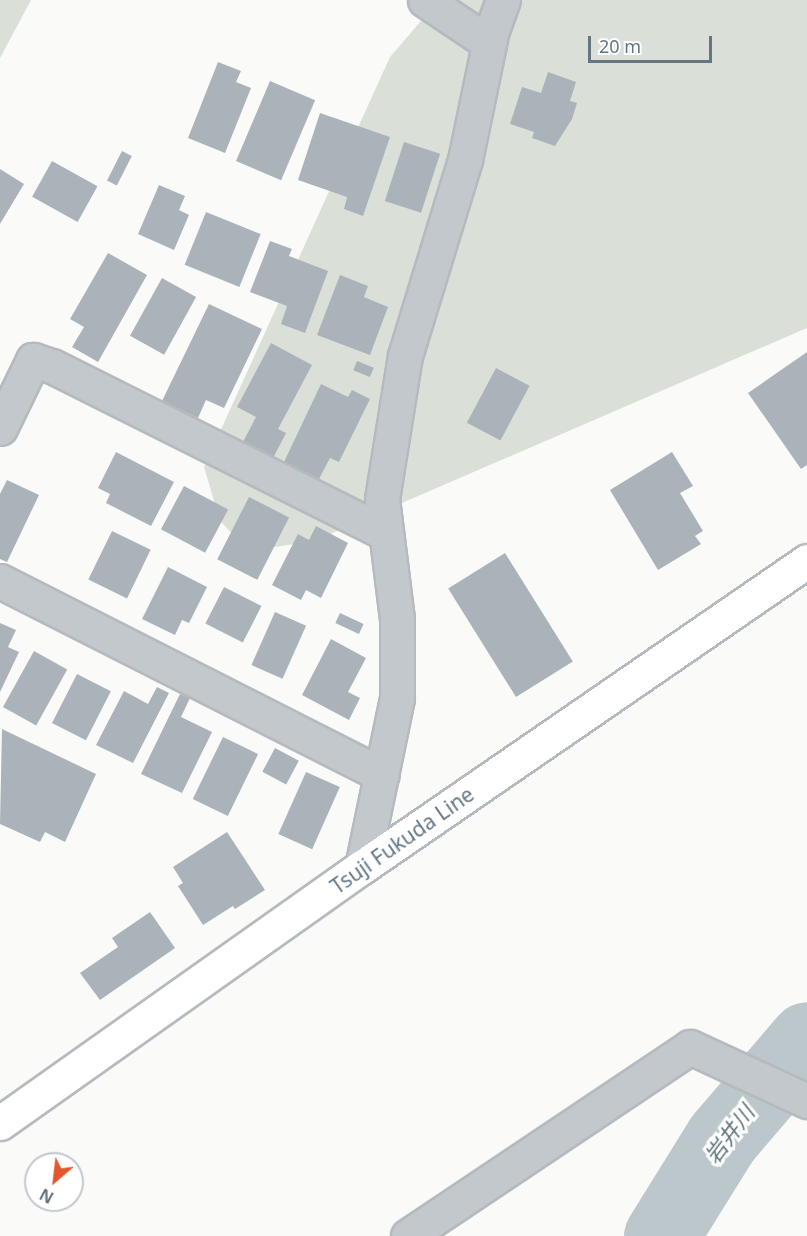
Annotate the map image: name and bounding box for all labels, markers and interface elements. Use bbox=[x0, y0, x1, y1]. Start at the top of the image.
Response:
scale bar bbox=[591, 24, 716, 62]
text: 20 m bbox=[599, 34, 641, 58]
street label: Tsuji Fukuda Line bbox=[325, 781, 479, 899]
water label: 岩井川 bbox=[699, 1100, 759, 1168]
north arrow bbox=[24, 1152, 84, 1212]
text: N bbox=[36, 1183, 57, 1209]

